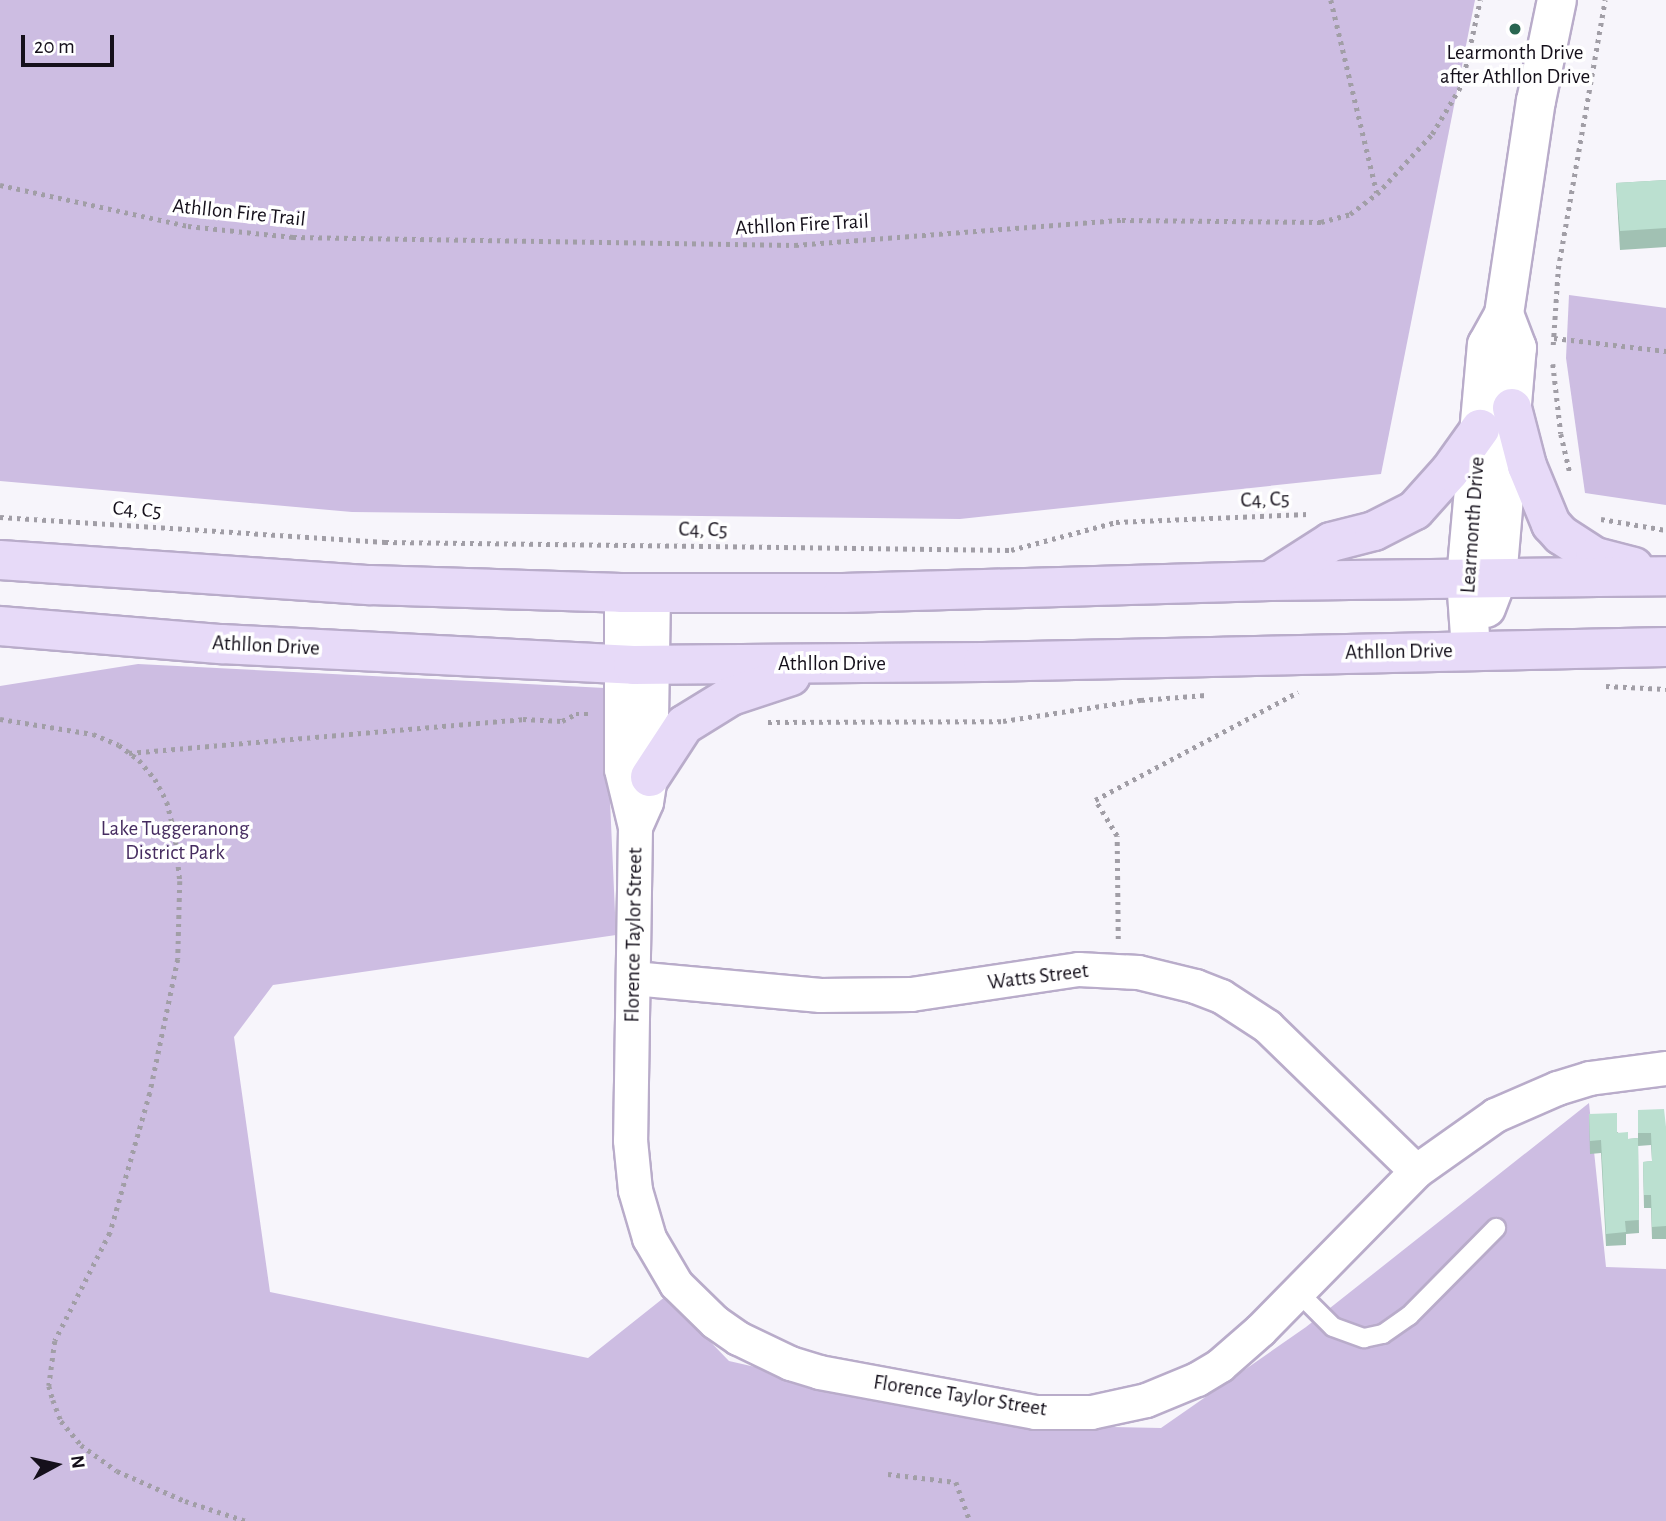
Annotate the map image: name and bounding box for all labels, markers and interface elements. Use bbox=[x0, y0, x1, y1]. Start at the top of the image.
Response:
scale bar bbox=[24, 21, 117, 65]
marker: Learmonth Drive after Athllon Drive bbox=[1507, 21, 1523, 37]
text: 20 m bbox=[34, 36, 75, 57]
place label: Learmonth Drive after Athllon Drive bbox=[1440, 40, 1590, 90]
street label: Athllon Fire Trail bbox=[171, 193, 307, 233]
street label: Athllon Fire Trail bbox=[735, 209, 869, 241]
street label: Learmonth Drive bbox=[1456, 456, 1490, 594]
street label: C4, C5 bbox=[1240, 487, 1290, 513]
street label: C4, C5 bbox=[112, 496, 162, 524]
street label: C4, C5 bbox=[678, 517, 728, 543]
street label: Athllon Drive bbox=[212, 631, 320, 661]
street label: Athllon Drive bbox=[1345, 638, 1453, 666]
street label: Athllon Drive bbox=[778, 651, 886, 677]
park label: Lake Tuggeranong District Park bbox=[101, 816, 249, 866]
street label: Florence Taylor Street bbox=[620, 847, 648, 1023]
street label: Watts Street bbox=[986, 958, 1090, 996]
street label: Florence Taylor Street bbox=[872, 1370, 1048, 1422]
north arrow bbox=[21, 1430, 91, 1500]
text: N bbox=[67, 1454, 88, 1470]

